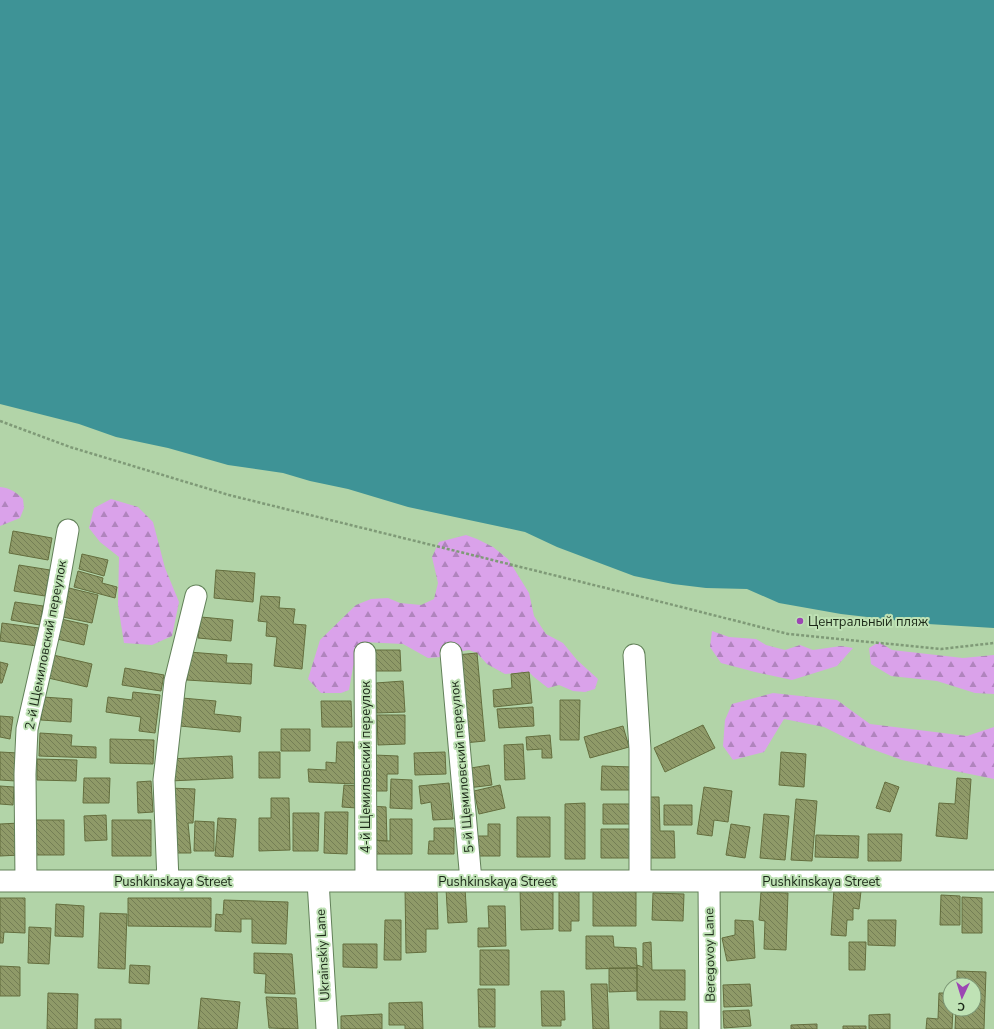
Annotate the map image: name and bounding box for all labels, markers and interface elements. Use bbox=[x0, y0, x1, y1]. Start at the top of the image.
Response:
street label: 2-й Щемиловский переулок bbox=[21, 559, 71, 732]
place label: Центральный пляж bbox=[808, 613, 929, 631]
marker: Центральный пляж bbox=[795, 616, 805, 626]
street label: 5-й Щемиловский переулок bbox=[446, 680, 478, 854]
street label: 4-й Щемиловский переулок bbox=[357, 681, 375, 853]
street label: Pushkinskaya Street bbox=[114, 873, 232, 891]
street label: Pushkinskaya Street bbox=[438, 873, 556, 891]
street label: Pushkinskaya Street bbox=[762, 873, 880, 891]
street label: Beregovoy Lane bbox=[700, 908, 720, 1002]
street label: Ukrainskiy Lane bbox=[312, 909, 334, 1001]
north arrow bbox=[942, 977, 982, 1017]
text: С bbox=[957, 999, 966, 1014]

